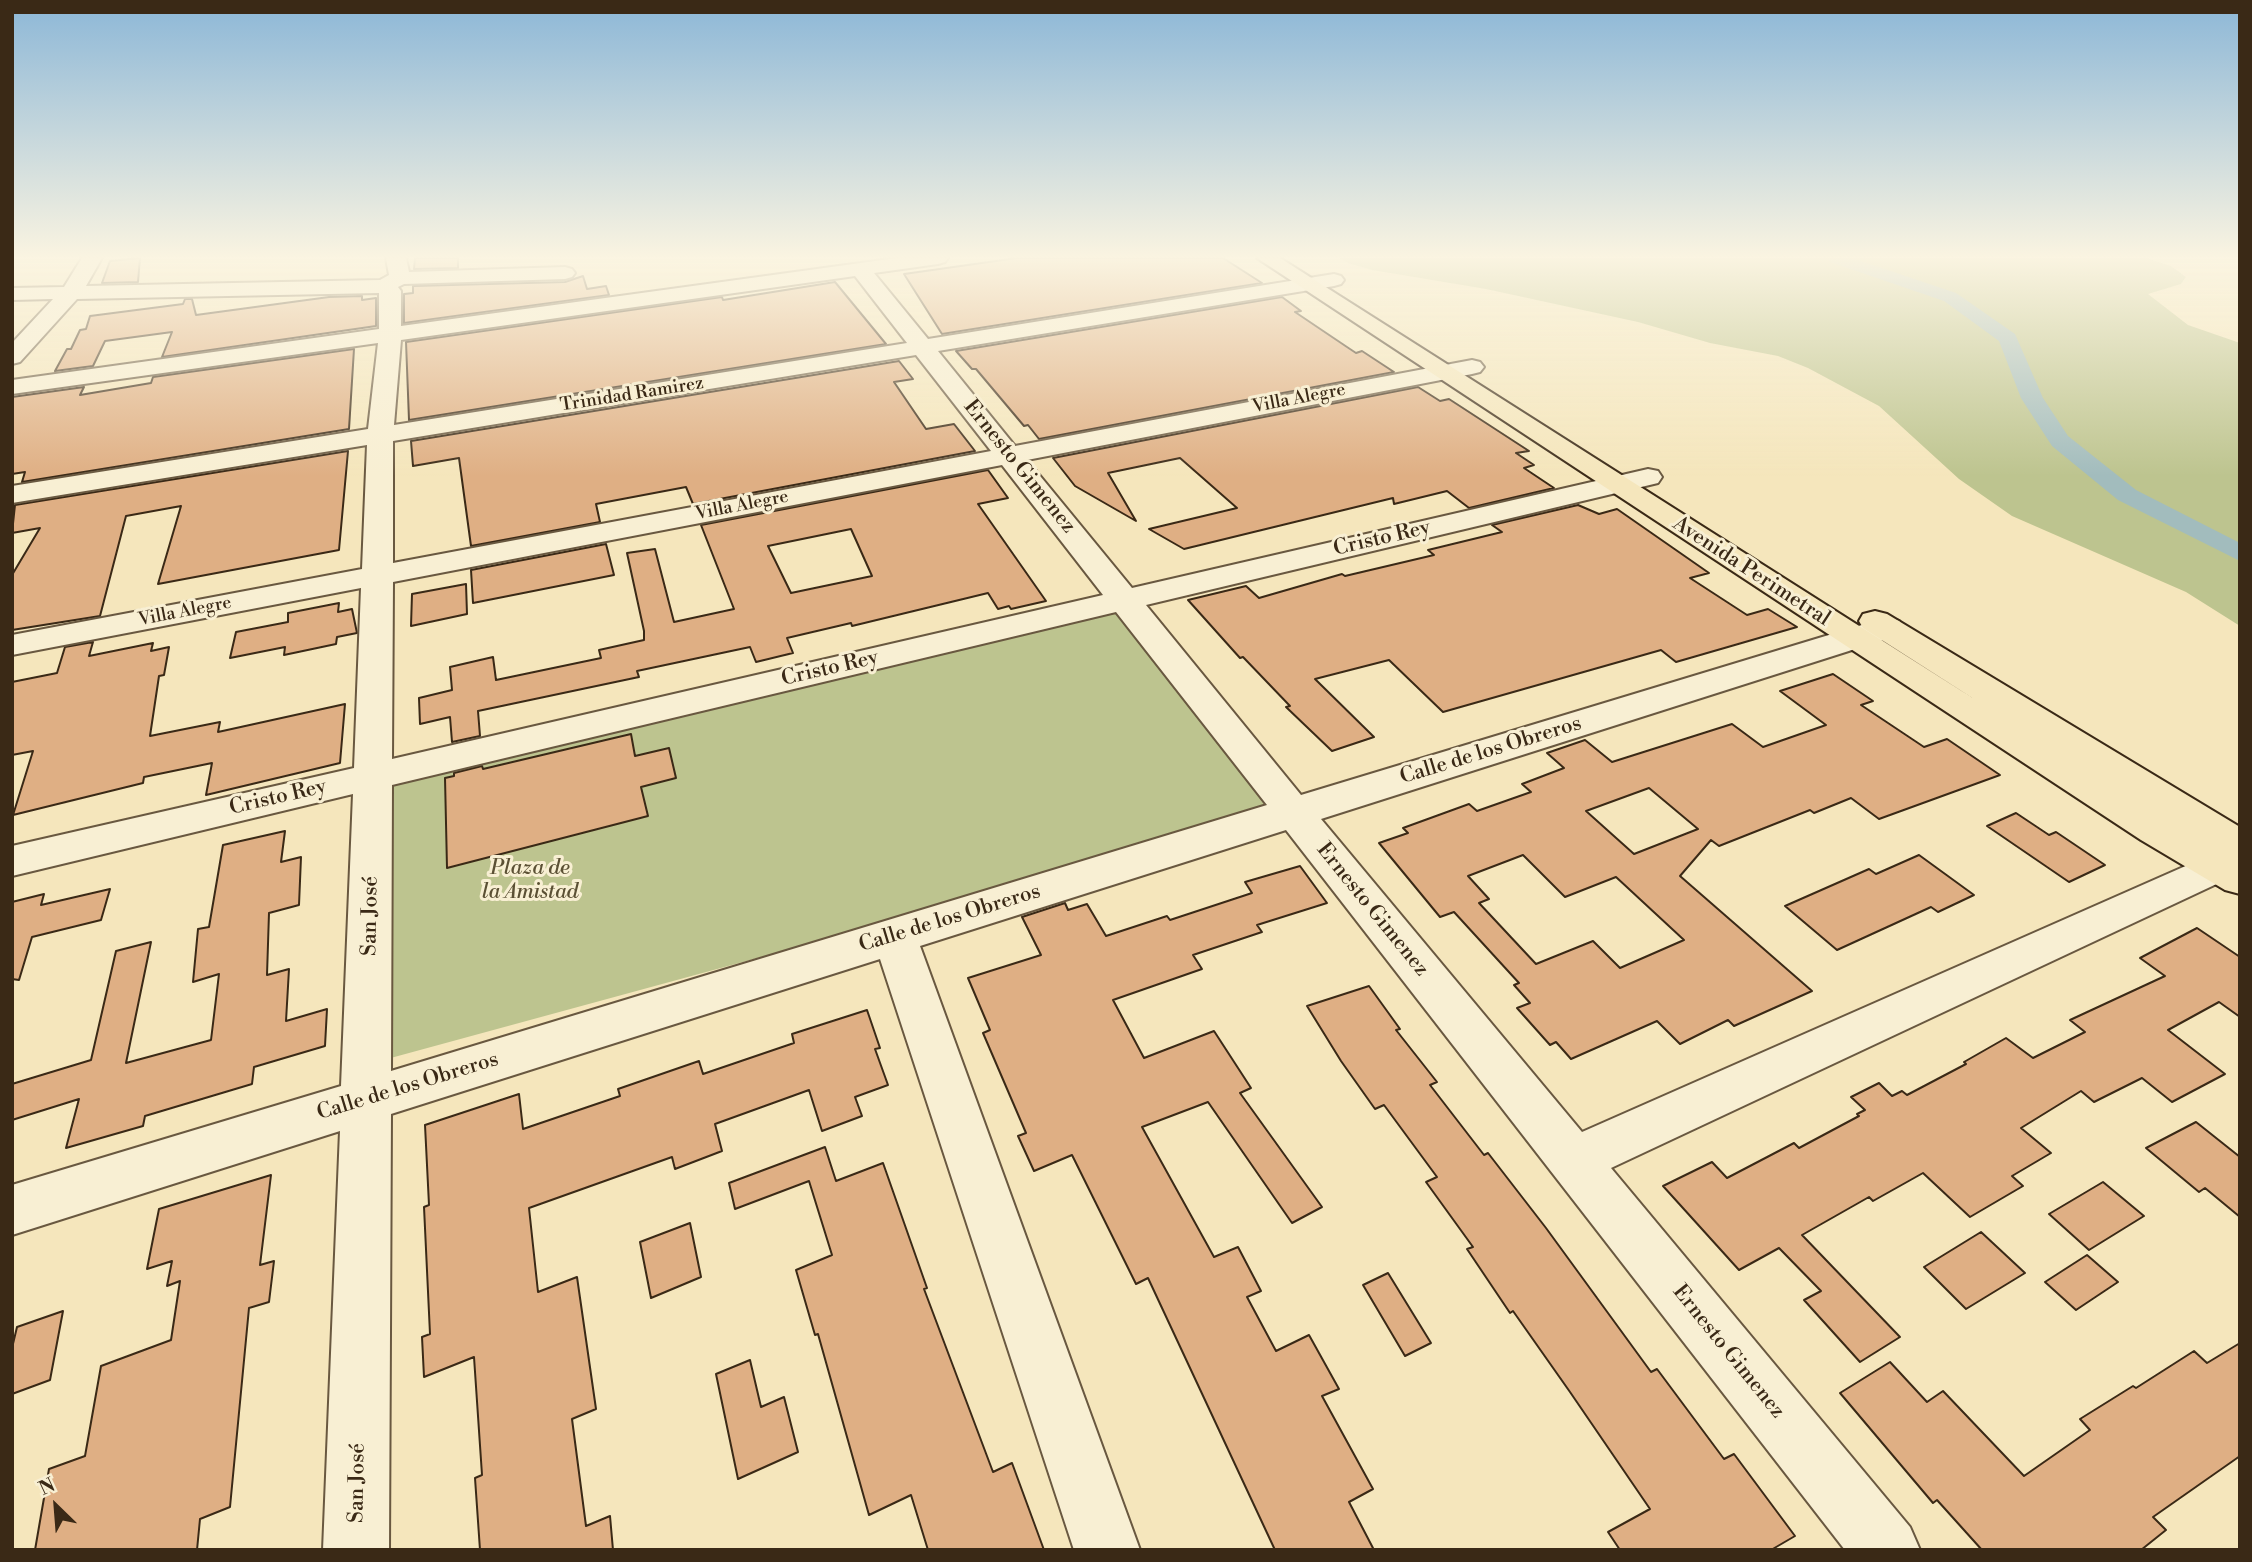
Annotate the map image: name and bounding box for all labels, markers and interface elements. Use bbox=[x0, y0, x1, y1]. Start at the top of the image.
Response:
street label: Trinidad Ramirez bbox=[559, 373, 705, 417]
street label: Villa Alegre bbox=[1251, 379, 1347, 419]
street label: Ernesto Gimenez bbox=[958, 395, 1080, 539]
street label: Villa Alegre bbox=[694, 486, 790, 526]
street label: Avenida Perimetral bbox=[1667, 512, 1835, 632]
street label: Cristo Rey bbox=[1331, 516, 1433, 562]
street label: Villa Alegre bbox=[137, 592, 233, 632]
street label: Cristo Rey bbox=[779, 646, 881, 692]
street label: Calle de los Obreros bbox=[1397, 711, 1585, 791]
street label: Cristo Rey bbox=[227, 775, 329, 821]
street label: Ernesto Gimenez bbox=[1311, 838, 1433, 982]
park label: Plaza de la Amistad bbox=[482, 856, 578, 906]
street label: San José bbox=[358, 876, 384, 956]
street label: Calle de los Obreros bbox=[856, 879, 1044, 959]
street label: Calle de los Obreros bbox=[314, 1047, 502, 1127]
street label: Ernesto Gimenez bbox=[1667, 1280, 1789, 1424]
street label: San José bbox=[345, 1443, 371, 1523]
north arrow bbox=[21, 1471, 91, 1541]
text: N bbox=[35, 1473, 59, 1501]

